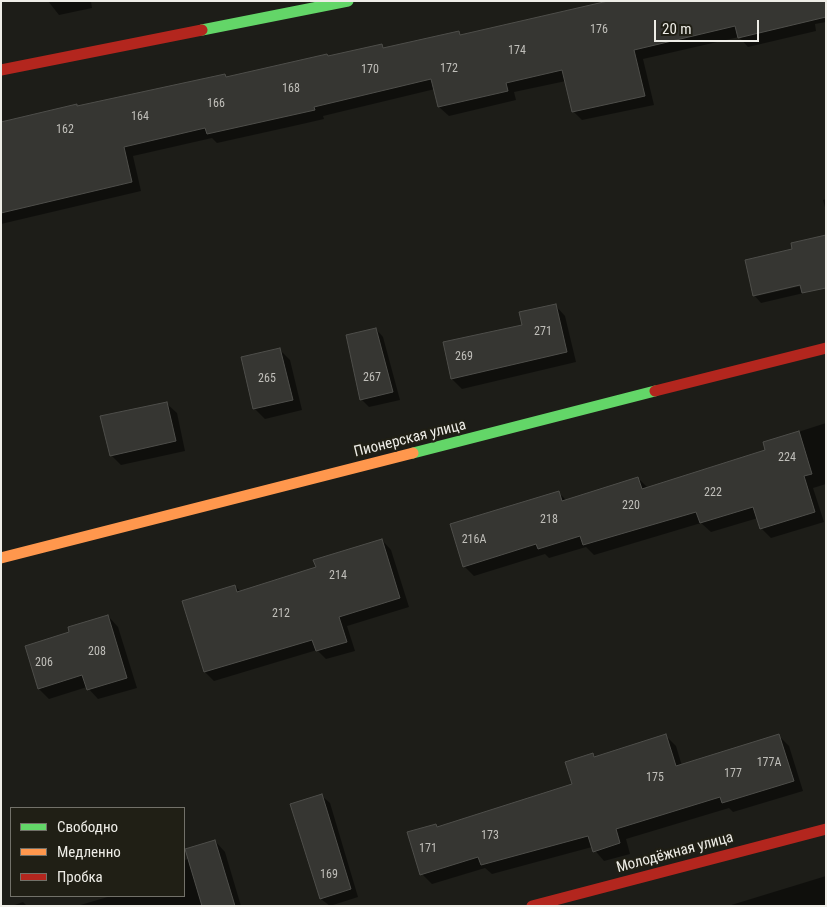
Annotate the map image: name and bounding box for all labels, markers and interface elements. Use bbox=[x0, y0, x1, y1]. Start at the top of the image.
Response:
scale bar bbox=[657, 10, 762, 42]
text: 20 m bbox=[662, 20, 692, 38]
house number: 176 bbox=[590, 23, 608, 37]
house number: 174 bbox=[508, 44, 526, 58]
house number: 172 bbox=[440, 62, 458, 76]
house number: 170 bbox=[361, 63, 379, 77]
house number: 168 bbox=[282, 82, 300, 96]
house number: 166 bbox=[207, 97, 225, 111]
house number: 164 bbox=[131, 110, 149, 124]
house number: 162 bbox=[56, 123, 74, 137]
house number: 271 bbox=[534, 325, 552, 339]
house number: 269 bbox=[455, 350, 473, 364]
house number: 267 bbox=[363, 371, 381, 385]
house number: 265 bbox=[258, 372, 276, 386]
street label: Пионерская улица bbox=[352, 416, 468, 462]
house number: 224 bbox=[778, 451, 796, 465]
house number: 222 bbox=[704, 486, 722, 500]
house number: 220 bbox=[622, 499, 640, 513]
house number: 218 bbox=[540, 513, 558, 527]
house number: 216А bbox=[462, 533, 486, 547]
house number: 214 bbox=[329, 569, 347, 583]
house number: 212 bbox=[272, 607, 290, 621]
house number: 208 bbox=[88, 645, 106, 659]
house number: 206 bbox=[35, 656, 53, 670]
house number: 177А bbox=[757, 756, 781, 770]
house number: 177 bbox=[724, 767, 742, 781]
house number: 175 bbox=[646, 771, 664, 785]
legend bbox=[10, 807, 185, 897]
text: Свободно bbox=[57, 818, 118, 836]
house number: 173 bbox=[481, 829, 499, 843]
street label: Молодёжная улица bbox=[615, 829, 735, 877]
house number: 171 bbox=[419, 842, 437, 856]
text: Медленно bbox=[57, 843, 121, 861]
text: Пробка bbox=[57, 868, 103, 886]
house number: 169 bbox=[320, 868, 338, 882]

